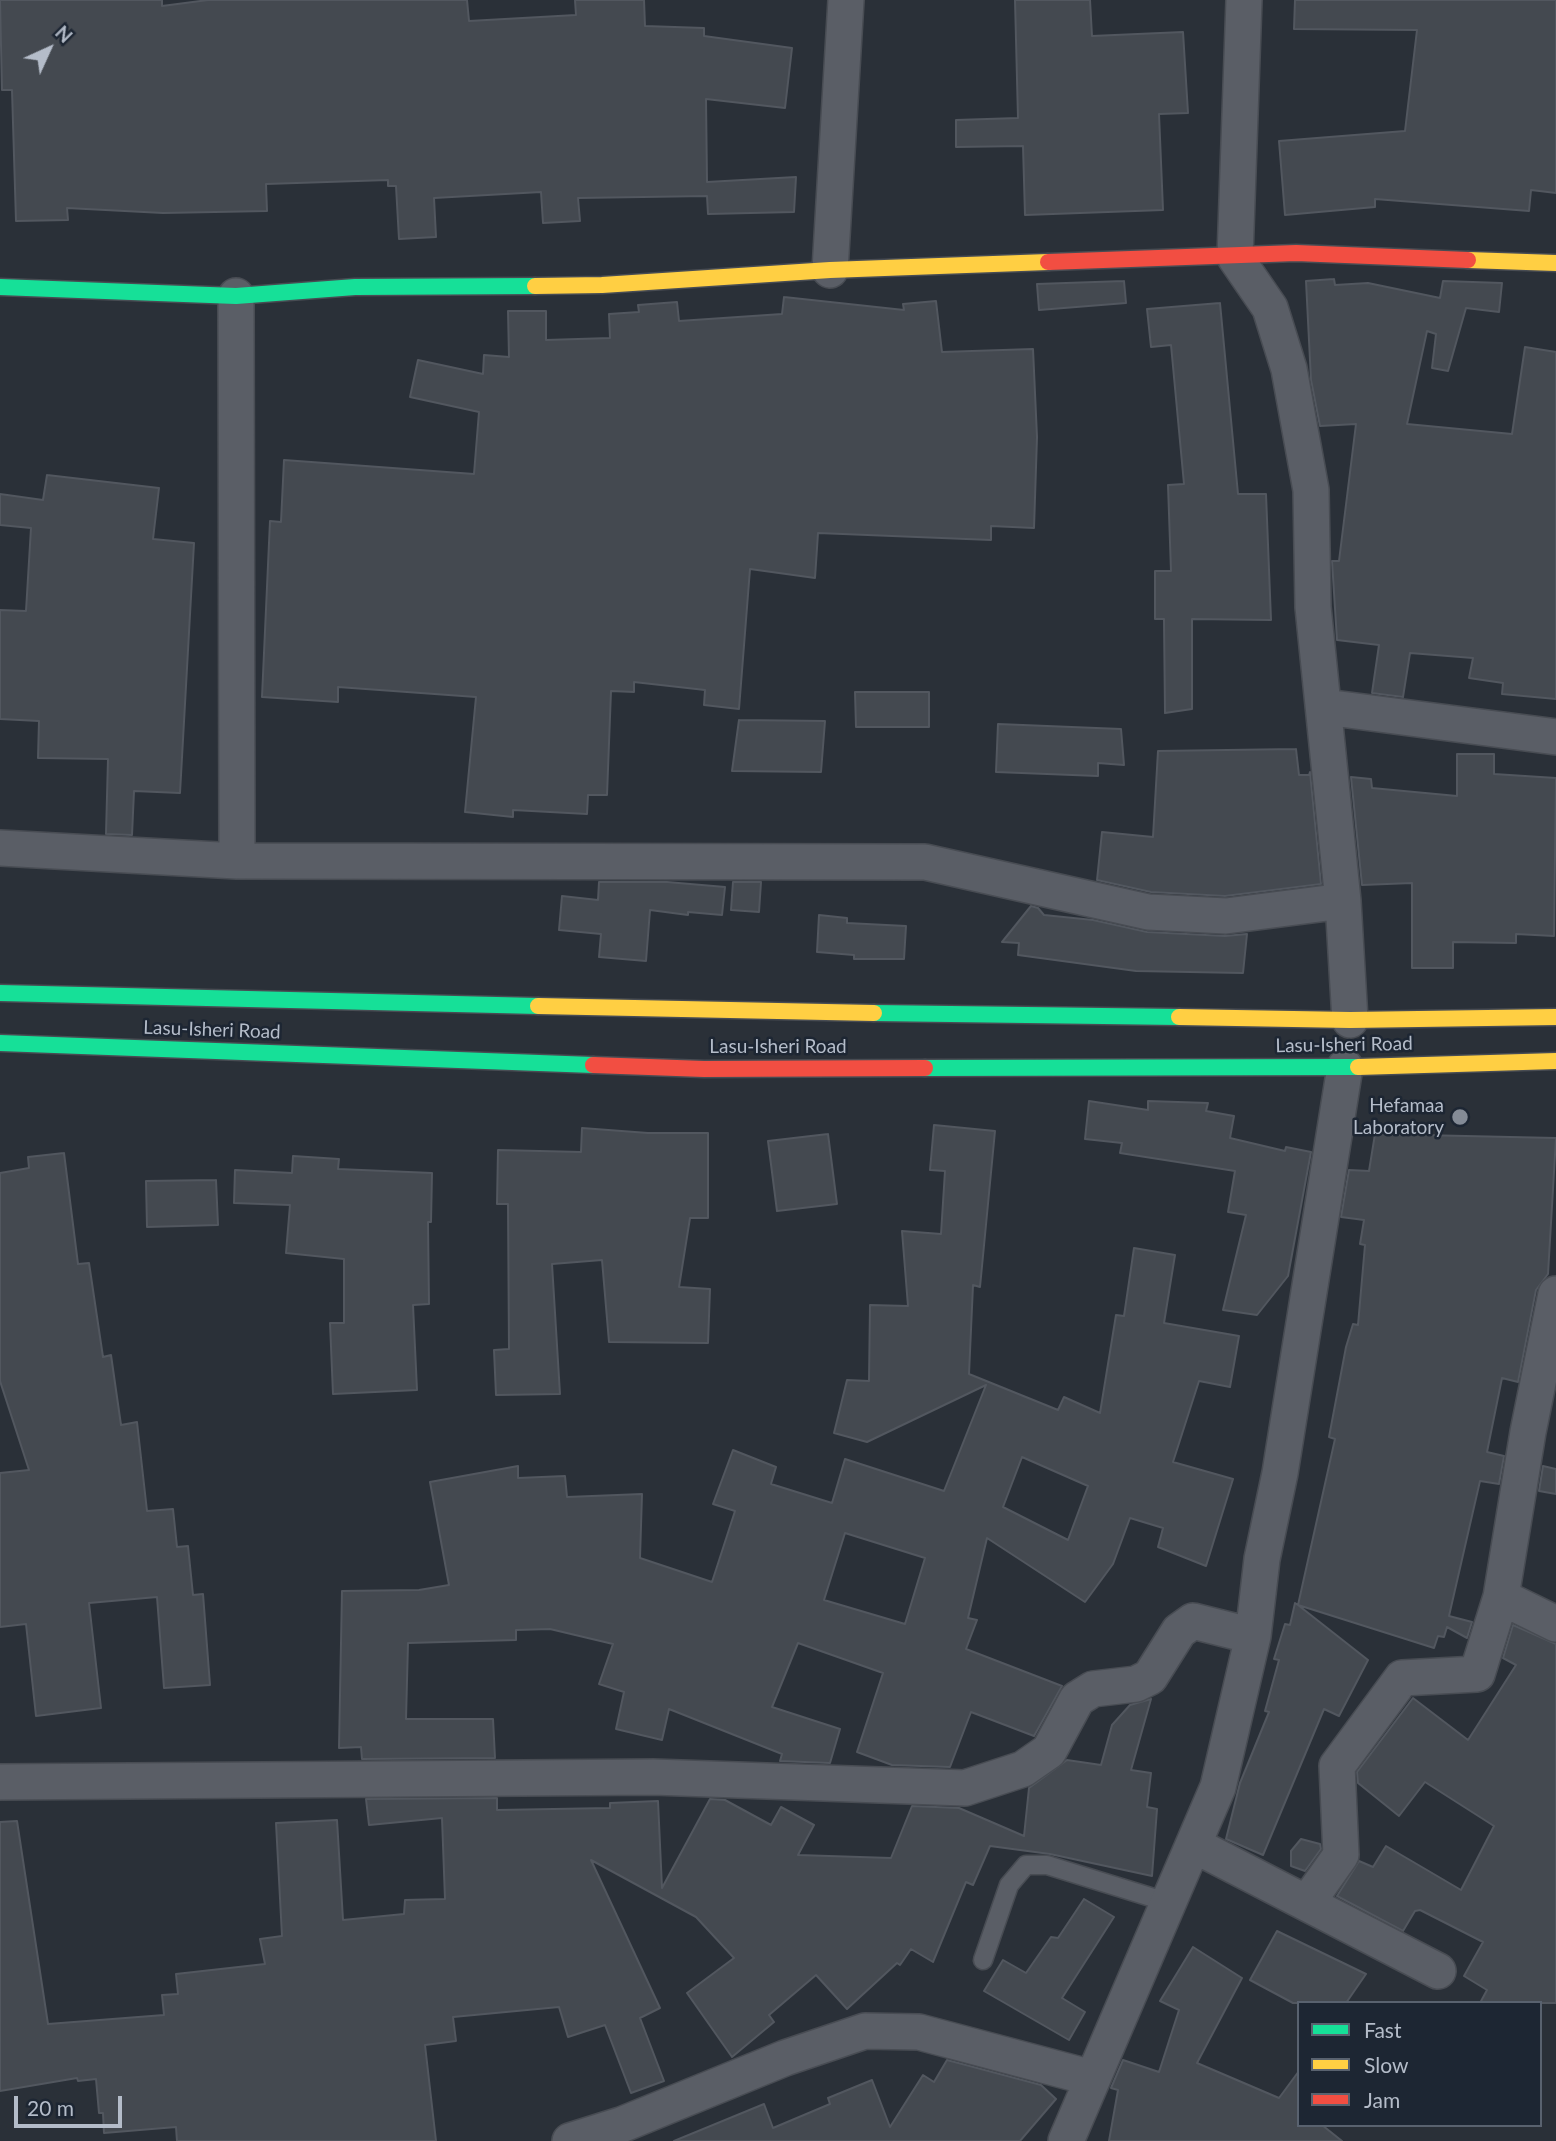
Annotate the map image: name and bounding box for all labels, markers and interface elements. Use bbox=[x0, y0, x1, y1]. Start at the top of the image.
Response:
north arrow bbox=[14, 14, 84, 84]
text: N bbox=[51, 20, 78, 47]
street label: Lasu-Isheri Road bbox=[143, 1016, 281, 1044]
street label: Lasu-Isheri Road bbox=[1275, 1032, 1413, 1058]
street label: Lasu-Isheri Road bbox=[709, 1036, 847, 1058]
place label: Hefamaa Laboratory bbox=[1353, 1095, 1444, 1139]
marker: Hefamaa Laboratory bbox=[1450, 1107, 1470, 1127]
legend bbox=[1297, 2001, 1542, 2127]
text: Fast bbox=[1364, 2017, 1401, 2042]
text: Slow bbox=[1364, 2052, 1408, 2077]
scale bar bbox=[18, 2082, 126, 2126]
text: Jam bbox=[1364, 2087, 1400, 2112]
text: 20 m bbox=[27, 2095, 74, 2120]

